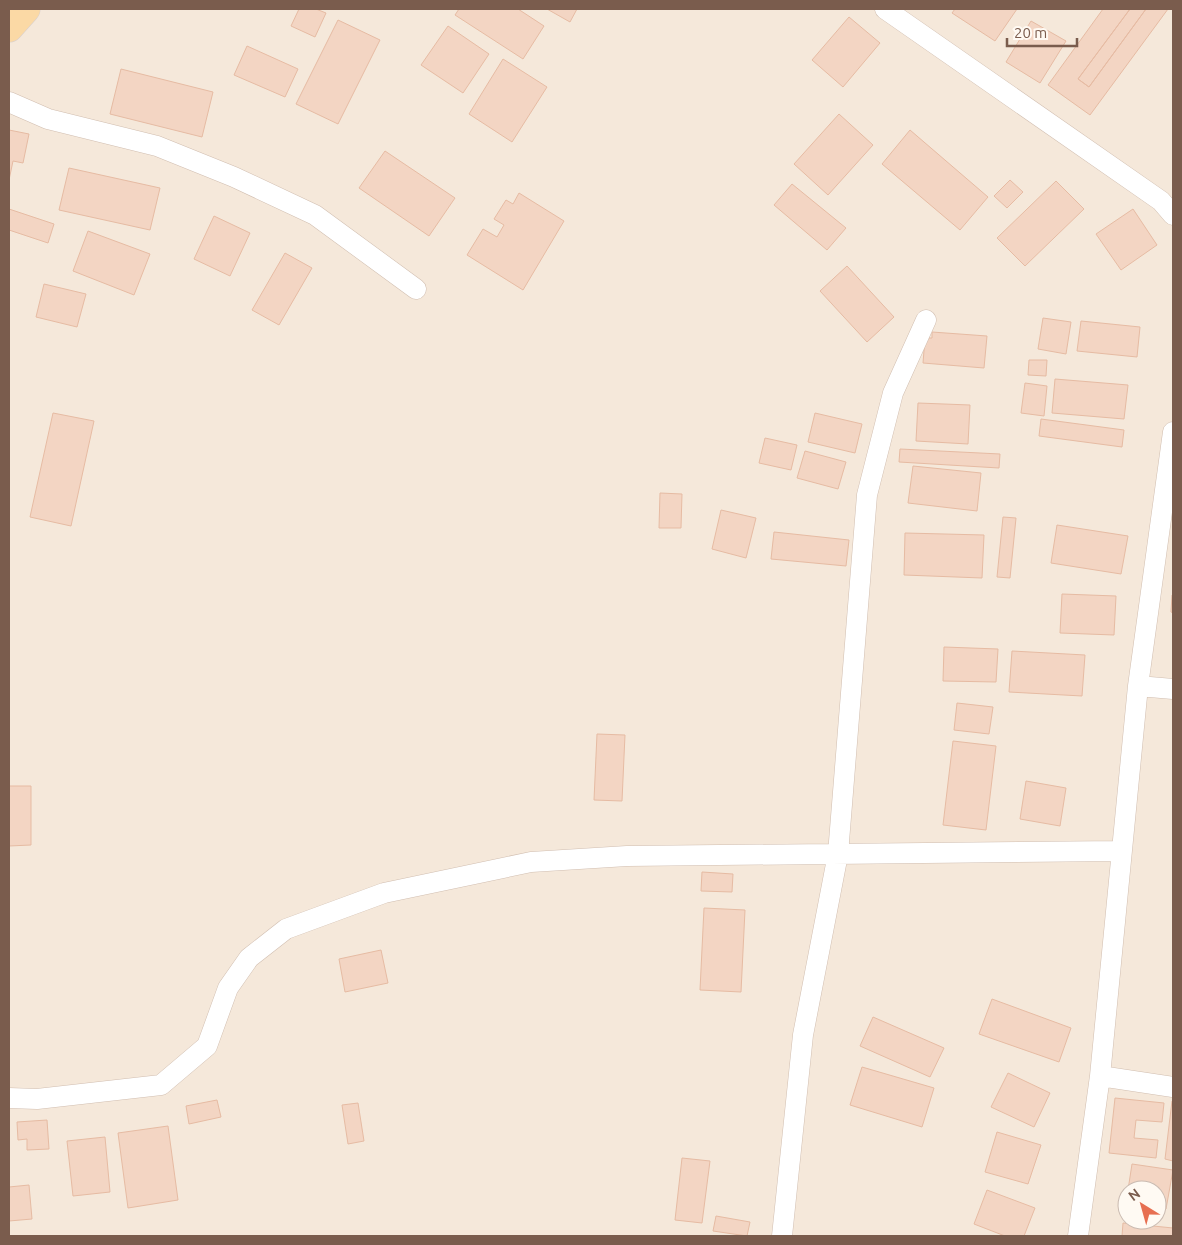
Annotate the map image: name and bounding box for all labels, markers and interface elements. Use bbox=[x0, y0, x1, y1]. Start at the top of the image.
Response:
scale bar bbox=[1007, 15, 1077, 47]
text: 20 m bbox=[1014, 24, 1047, 41]
north arrow bbox=[1117, 1180, 1167, 1230]
text: N bbox=[1125, 1185, 1143, 1204]

